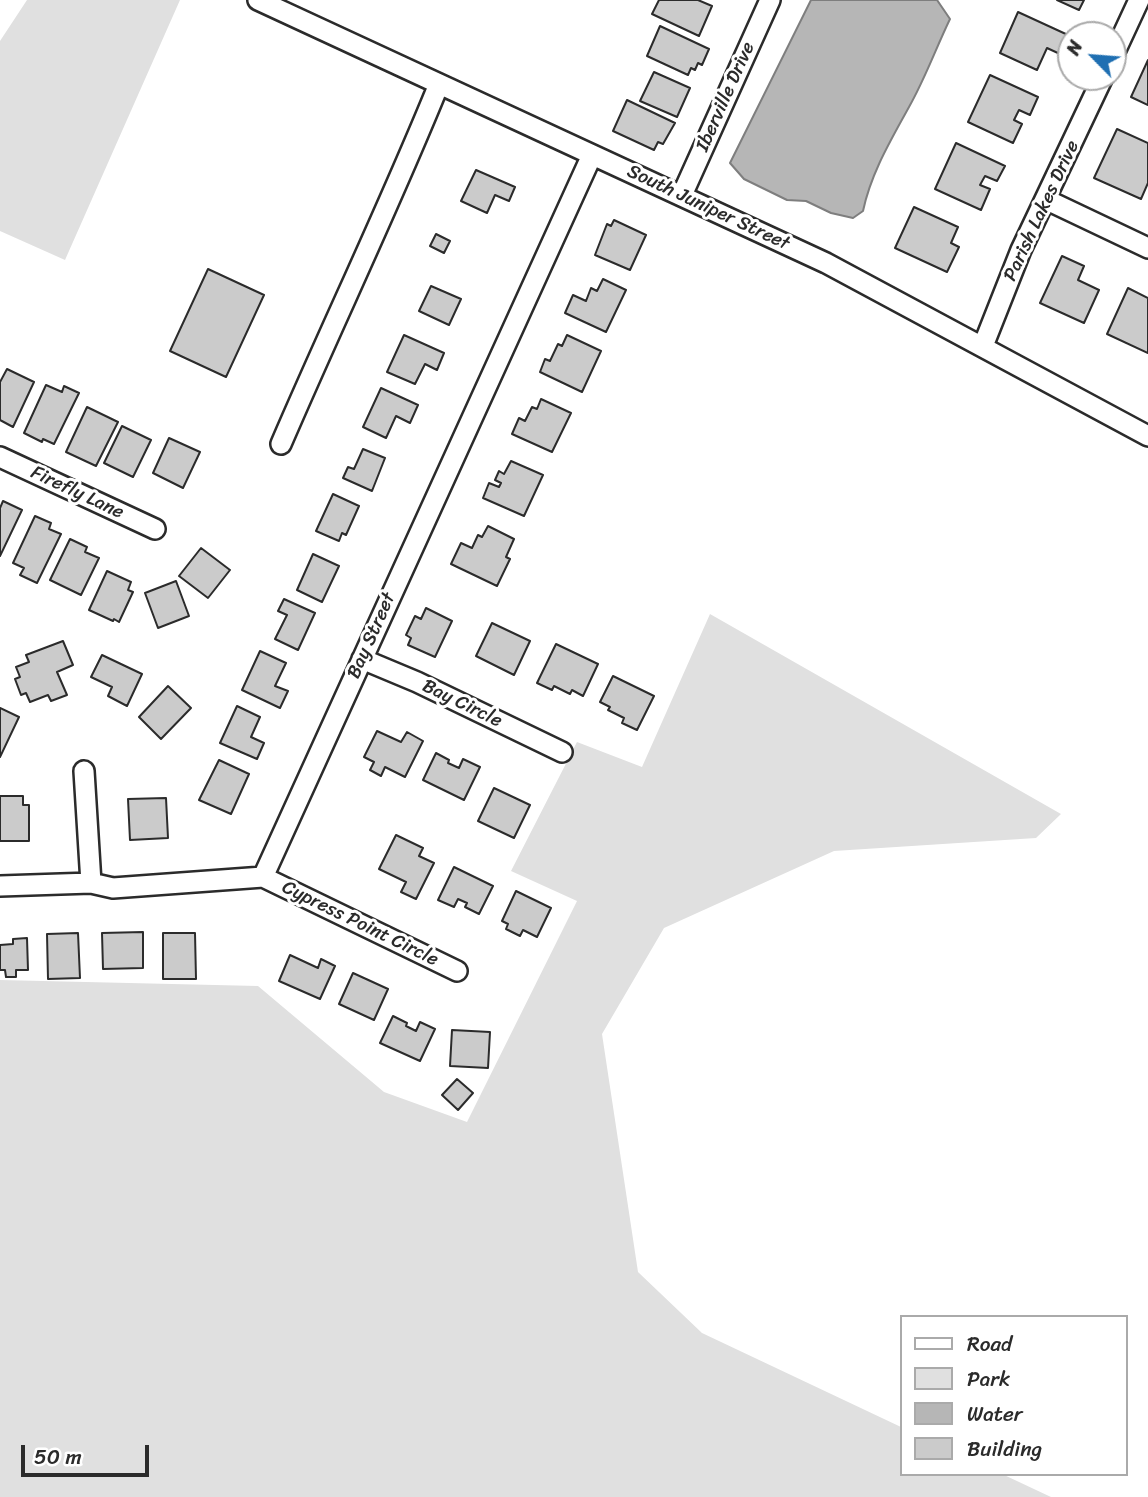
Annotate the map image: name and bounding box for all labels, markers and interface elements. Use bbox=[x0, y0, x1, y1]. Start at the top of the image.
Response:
north arrow bbox=[1057, 21, 1127, 91]
text: N bbox=[1057, 35, 1092, 61]
street label: Iberville Drive bbox=[692, 39, 760, 155]
street label: Parish Lakes Drive bbox=[999, 137, 1085, 285]
street label: South Juniper Street bbox=[623, 160, 793, 256]
street label: Firefly Lane bbox=[27, 462, 127, 524]
street label: Bay Street bbox=[343, 590, 401, 682]
street label: Bay Circle bbox=[418, 675, 506, 733]
street label: Cypress Point Circle bbox=[278, 876, 442, 972]
legend bbox=[900, 1315, 1127, 1476]
text: Road bbox=[967, 1325, 1012, 1363]
text: Park bbox=[967, 1360, 1010, 1398]
text: Water bbox=[967, 1395, 1022, 1433]
scale bar bbox=[24, 1430, 152, 1474]
text: Building bbox=[967, 1430, 1042, 1468]
text: 50 m bbox=[34, 1438, 82, 1476]

